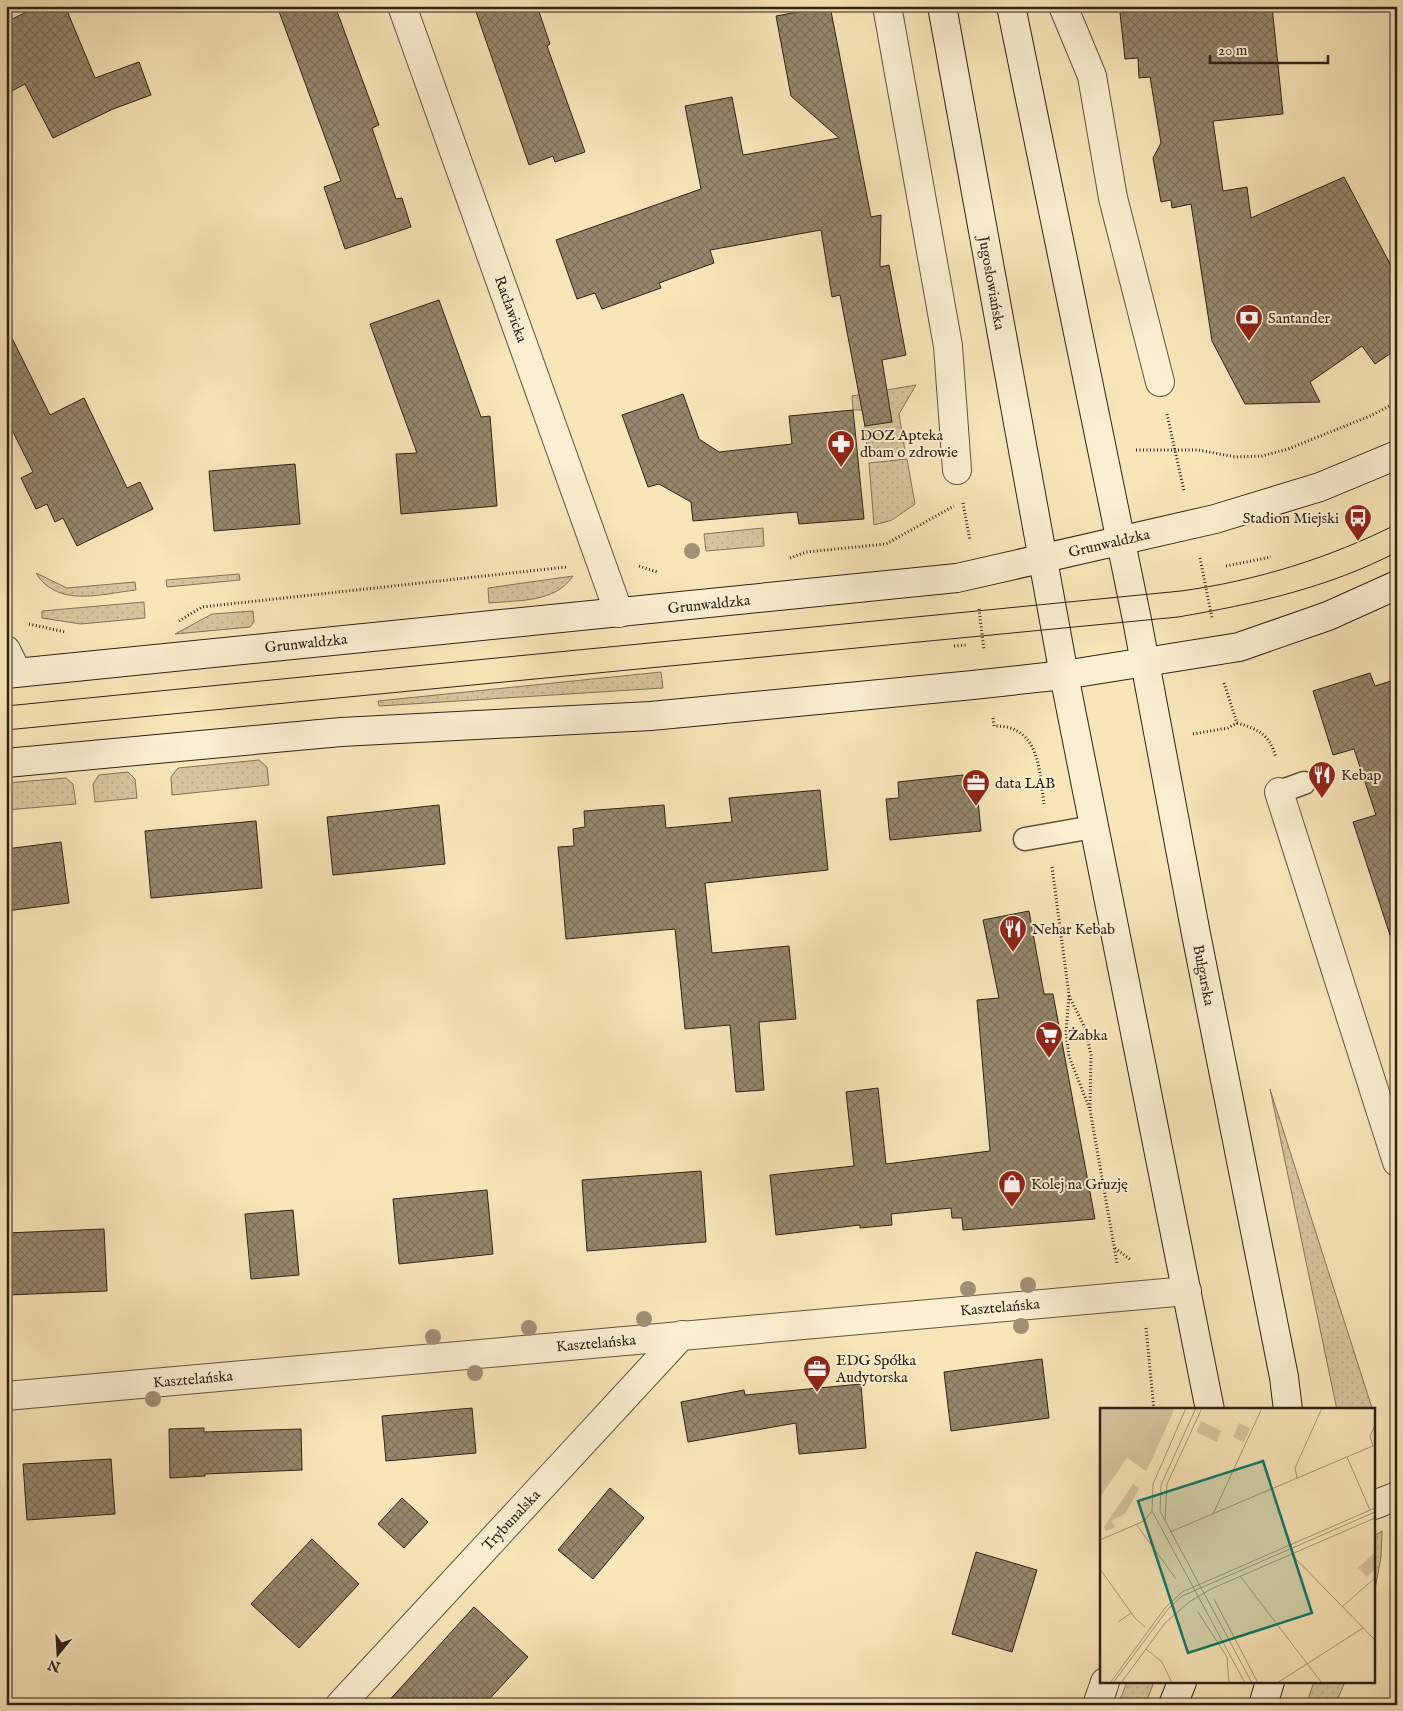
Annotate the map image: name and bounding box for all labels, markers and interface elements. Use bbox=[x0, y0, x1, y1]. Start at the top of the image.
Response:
scale bar bbox=[1210, 32, 1328, 64]
text: 20 m bbox=[1218, 41, 1248, 60]
street label: Jugosłowiańska bbox=[974, 233, 1009, 332]
street label: Racławicka bbox=[490, 273, 532, 346]
bank icon: Santander bbox=[1234, 303, 1264, 342]
place label: Santander bbox=[1268, 309, 1331, 328]
place label: DOZ Apteka dbam o zdrowie bbox=[860, 426, 958, 462]
pharmacy icon: DOZ Apteka dbam o zdrowie bbox=[826, 429, 856, 468]
bus stop icon: Stadion Miejski bbox=[1343, 503, 1373, 542]
place label: Stadion Miejski bbox=[1243, 509, 1339, 528]
street label: Grunwaldzka bbox=[1067, 525, 1152, 562]
street label: Grunwaldzka bbox=[667, 591, 752, 618]
street label: Grunwaldzka bbox=[264, 630, 349, 657]
restaurant icon: Kebap bbox=[1307, 760, 1337, 799]
place label: Kebap bbox=[1341, 766, 1381, 785]
office icon: data LAB bbox=[961, 768, 991, 807]
place label: data LAB bbox=[995, 774, 1055, 793]
restaurant icon: Nehar Kebab bbox=[998, 914, 1028, 953]
place label: Nehar Kebab bbox=[1032, 920, 1115, 939]
street label: Bułgarska bbox=[1188, 943, 1219, 1008]
supermarket icon: Żabka bbox=[1034, 1020, 1064, 1059]
place label: Żabka bbox=[1068, 1026, 1108, 1045]
shop icon: Kolej na Gruzję bbox=[997, 1169, 1027, 1208]
place label: Kolej na Gruzję bbox=[1031, 1175, 1128, 1194]
street label: Kasztelańska bbox=[959, 1295, 1041, 1320]
street label: Kasztelańska bbox=[555, 1331, 637, 1356]
place label: EDG Spółka Audytorska bbox=[835, 1351, 917, 1387]
office icon: EDG Spółka Audytorska bbox=[802, 1354, 832, 1393]
street label: Kasztelańska bbox=[152, 1367, 234, 1392]
inset map bbox=[1100, 1408, 1376, 1684]
street label: Trybunalska bbox=[478, 1485, 545, 1555]
north arrow bbox=[32, 1628, 82, 1678]
text: N bbox=[46, 1655, 64, 1676]

